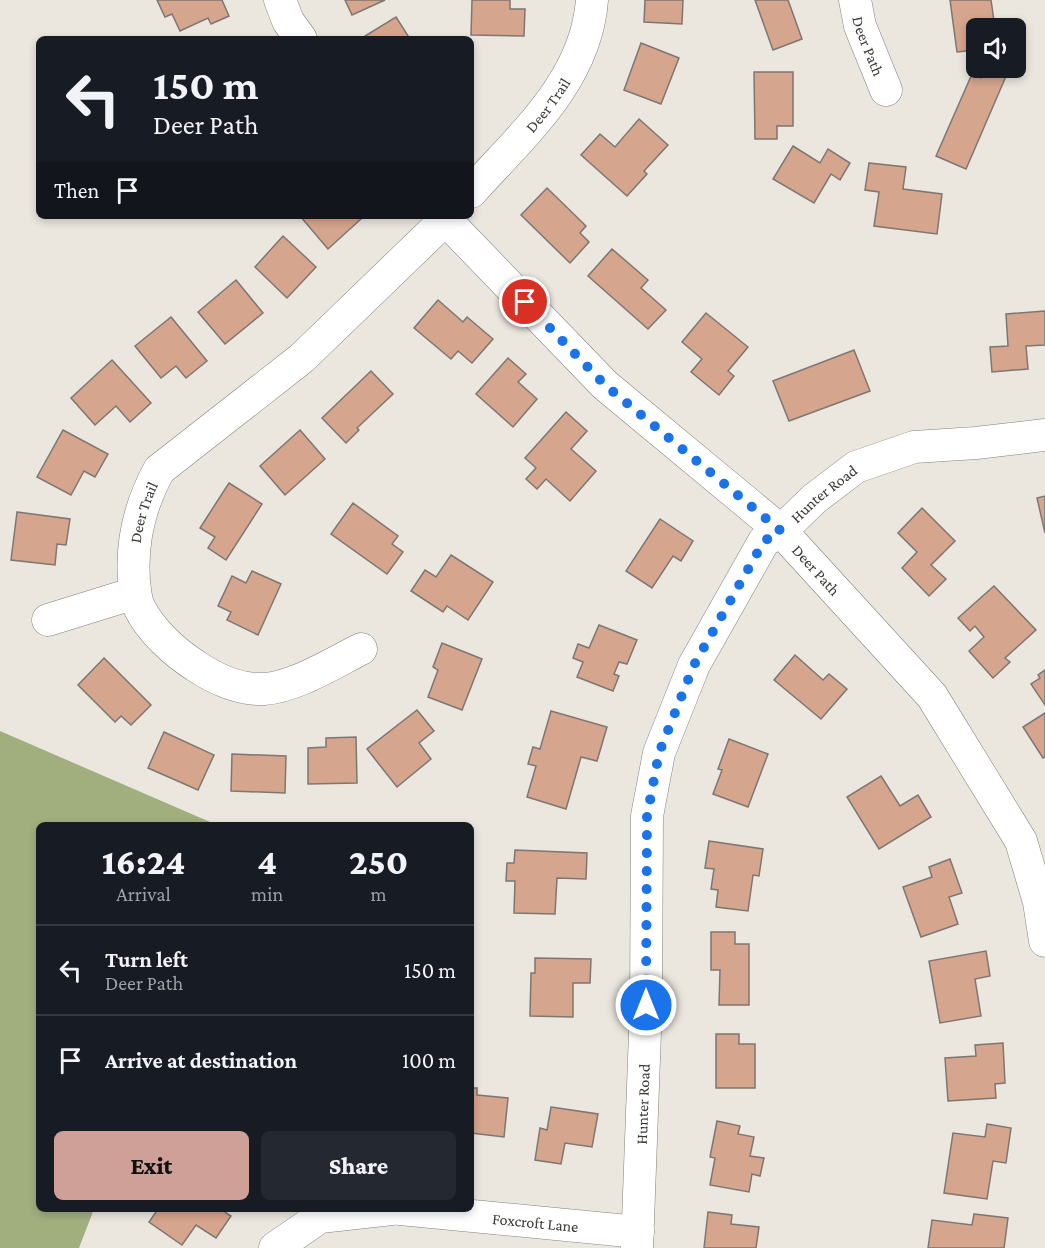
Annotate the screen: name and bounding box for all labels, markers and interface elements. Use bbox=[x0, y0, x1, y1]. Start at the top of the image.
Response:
street label: Deer Path bbox=[850, 15, 888, 78]
map controls bbox=[966, 18, 1026, 78]
button: sound bbox=[966, 18, 1026, 78]
icon: left bbox=[54, 60, 132, 138]
text: 150 m bbox=[153, 61, 258, 108]
street label: Deer Trail bbox=[522, 75, 573, 135]
text: Deer Path bbox=[153, 110, 258, 140]
icon: arrive bbox=[111, 174, 144, 207]
text: Then bbox=[54, 178, 99, 203]
pin bbox=[499, 276, 550, 327]
icon: arrive bbox=[508, 285, 541, 318]
street label: Hunter Road bbox=[787, 461, 860, 526]
street label: Deer Trail bbox=[126, 479, 160, 544]
street label: Deer Path bbox=[789, 541, 844, 599]
text: 16:24 bbox=[102, 842, 185, 882]
text: 4 bbox=[257, 842, 277, 882]
text: 250 bbox=[349, 842, 408, 882]
text: Arrival bbox=[116, 883, 171, 905]
text: min bbox=[251, 883, 283, 905]
text: m bbox=[371, 883, 387, 905]
text: Turn left bbox=[105, 947, 188, 972]
icon: left bbox=[54, 954, 87, 987]
text: 150 m bbox=[404, 958, 456, 983]
text: Deer Path bbox=[105, 972, 183, 994]
position arrow bbox=[614, 973, 678, 1037]
icon: arrive bbox=[54, 1044, 87, 1077]
text: Arrive at destination bbox=[105, 1048, 297, 1073]
text: 100 m bbox=[402, 1048, 456, 1073]
street label: Hunter Road bbox=[632, 1063, 652, 1145]
button: Exit bbox=[54, 1131, 249, 1200]
button: Share bbox=[261, 1131, 456, 1200]
street label: Foxcroft Lane bbox=[492, 1209, 579, 1235]

